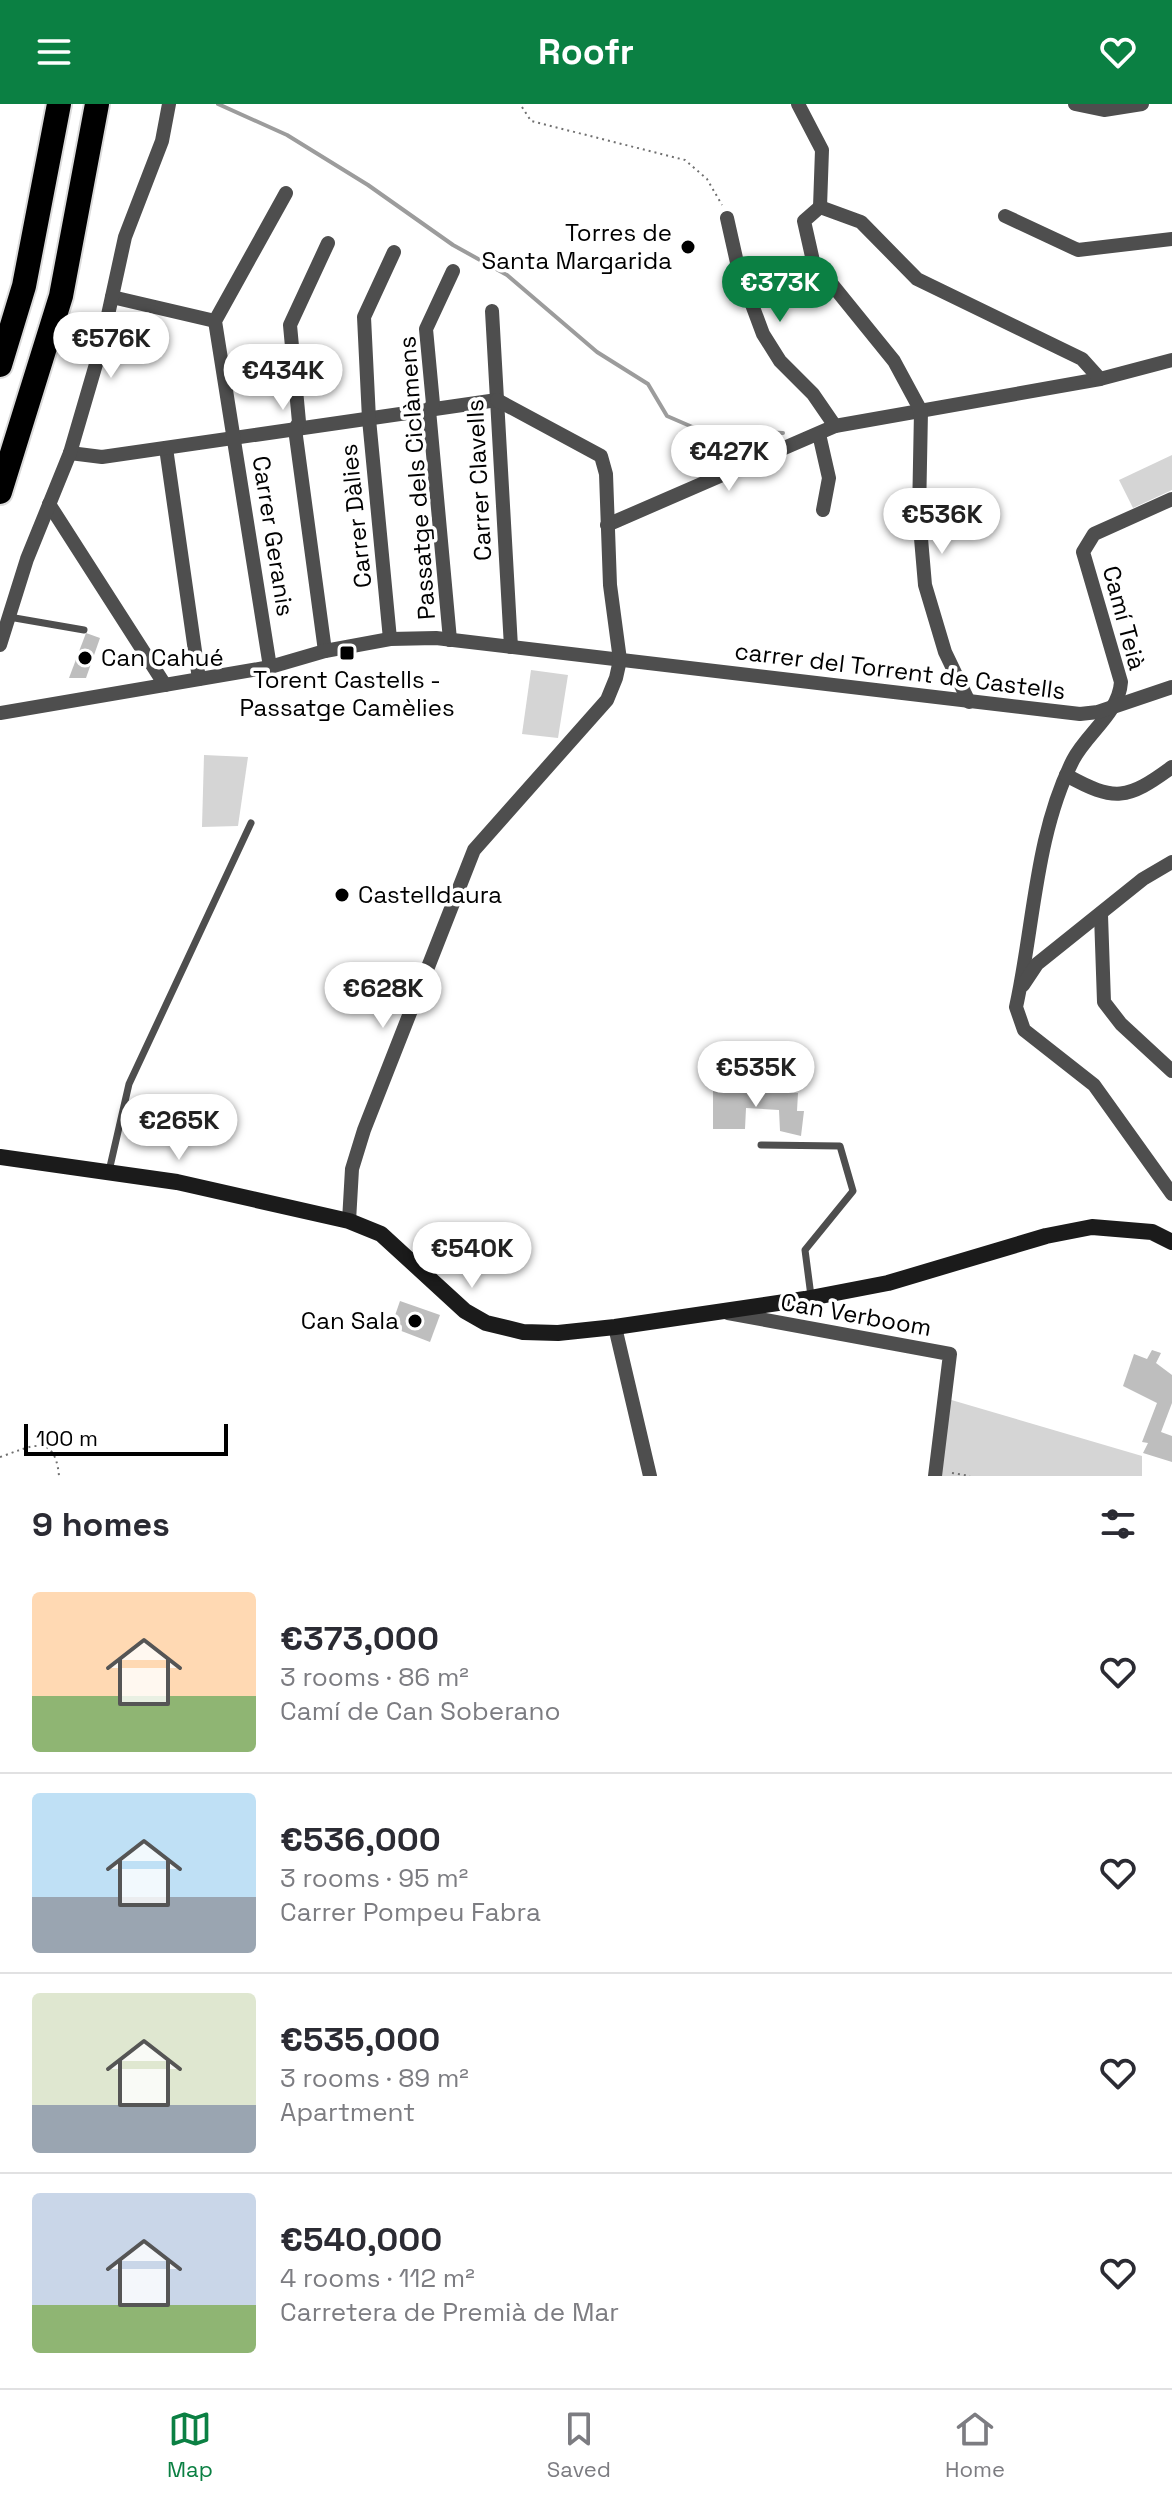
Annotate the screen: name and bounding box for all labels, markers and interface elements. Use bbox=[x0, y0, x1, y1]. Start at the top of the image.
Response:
text: Roofr bbox=[538, 29, 634, 75]
icon: menu bbox=[32, 30, 76, 74]
icon: heart bbox=[1096, 30, 1140, 74]
place label: Torres de Santa Margarida bbox=[482, 217, 672, 276]
marker: Torres de Santa Margarida bbox=[679, 238, 697, 256]
pin: €373K bbox=[724, 256, 836, 324]
text: €373K bbox=[740, 265, 820, 299]
pin: €576K bbox=[55, 312, 167, 380]
text: €576K bbox=[71, 321, 151, 355]
street label: Passatge dels Ciclàmens bbox=[391, 335, 442, 621]
pin: €434K bbox=[227, 344, 339, 412]
text: €434K bbox=[242, 353, 324, 387]
street label: Carrer Clavells bbox=[459, 398, 498, 562]
pin: €427K bbox=[673, 425, 785, 493]
text: €427K bbox=[689, 434, 769, 468]
street label: Carrer Dàlies bbox=[333, 443, 378, 590]
street label: Carrer Geranis bbox=[246, 453, 301, 618]
pin: €536K bbox=[886, 488, 998, 556]
text: €536K bbox=[901, 497, 983, 531]
street label: Camí Teià bbox=[1096, 562, 1153, 674]
street label: carrer del Torrent de Castells bbox=[733, 635, 1067, 706]
place label: Can Cahué bbox=[101, 642, 224, 673]
marker: Torent Castells - Passatge Camèlies bbox=[338, 644, 356, 662]
marker: Can Cahué bbox=[76, 649, 94, 667]
place label: Torent Castells - Passatge Camèlies bbox=[239, 664, 455, 723]
place label: Castelldaura bbox=[358, 879, 502, 910]
marker: Castelldaura bbox=[333, 886, 351, 904]
pin: €628K bbox=[327, 962, 439, 1030]
text: €628K bbox=[343, 971, 423, 1005]
pin: €535K bbox=[700, 1041, 812, 1109]
text: €535K bbox=[716, 1050, 796, 1084]
pin: €265K bbox=[123, 1094, 235, 1162]
text: €265K bbox=[138, 1103, 220, 1137]
pin: €540K bbox=[416, 1222, 528, 1290]
text: €540K bbox=[431, 1231, 513, 1265]
street label: Can Verboom bbox=[778, 1286, 934, 1343]
place label: Can Sala bbox=[301, 1305, 399, 1336]
marker: Can Sala bbox=[406, 1312, 424, 1330]
scale bar bbox=[24, 1420, 228, 1456]
text: 100 m bbox=[36, 1424, 98, 1452]
icon: filters bbox=[1096, 1502, 1140, 1546]
text: 9 homes bbox=[32, 1503, 170, 1546]
text: €373,000 bbox=[280, 1617, 439, 1660]
icon: home bbox=[96, 1624, 192, 1720]
icon: heart bbox=[1096, 1650, 1140, 1694]
text: 3 rooms · 86 m² bbox=[280, 1660, 469, 1694]
text: Camí de Can Soberano bbox=[280, 1694, 561, 1728]
text: €536,000 bbox=[280, 1818, 441, 1861]
icon: home bbox=[96, 1825, 192, 1921]
icon: heart bbox=[1096, 1851, 1140, 1895]
text: 3 rooms · 95 m² bbox=[280, 1861, 468, 1895]
text: Carrer Pompeu Fabra bbox=[280, 1895, 541, 1929]
text: €535,000 bbox=[280, 2018, 440, 2061]
icon: home bbox=[96, 2025, 192, 2121]
icon: heart bbox=[1096, 2051, 1140, 2095]
text: 3 rooms · 89 m² bbox=[280, 2061, 469, 2095]
text: Apartment bbox=[280, 2095, 415, 2129]
text: €540,000 bbox=[280, 2218, 442, 2261]
icon: home bbox=[96, 2225, 192, 2321]
icon: heart bbox=[1096, 2251, 1140, 2295]
text: 4 rooms · 112 m² bbox=[280, 2261, 475, 2295]
text: Carretera de Premià de Mar bbox=[280, 2295, 619, 2329]
tab: Map bbox=[167, 2407, 213, 2483]
tab: Saved bbox=[547, 2407, 611, 2483]
tab: Home bbox=[945, 2407, 1005, 2483]

